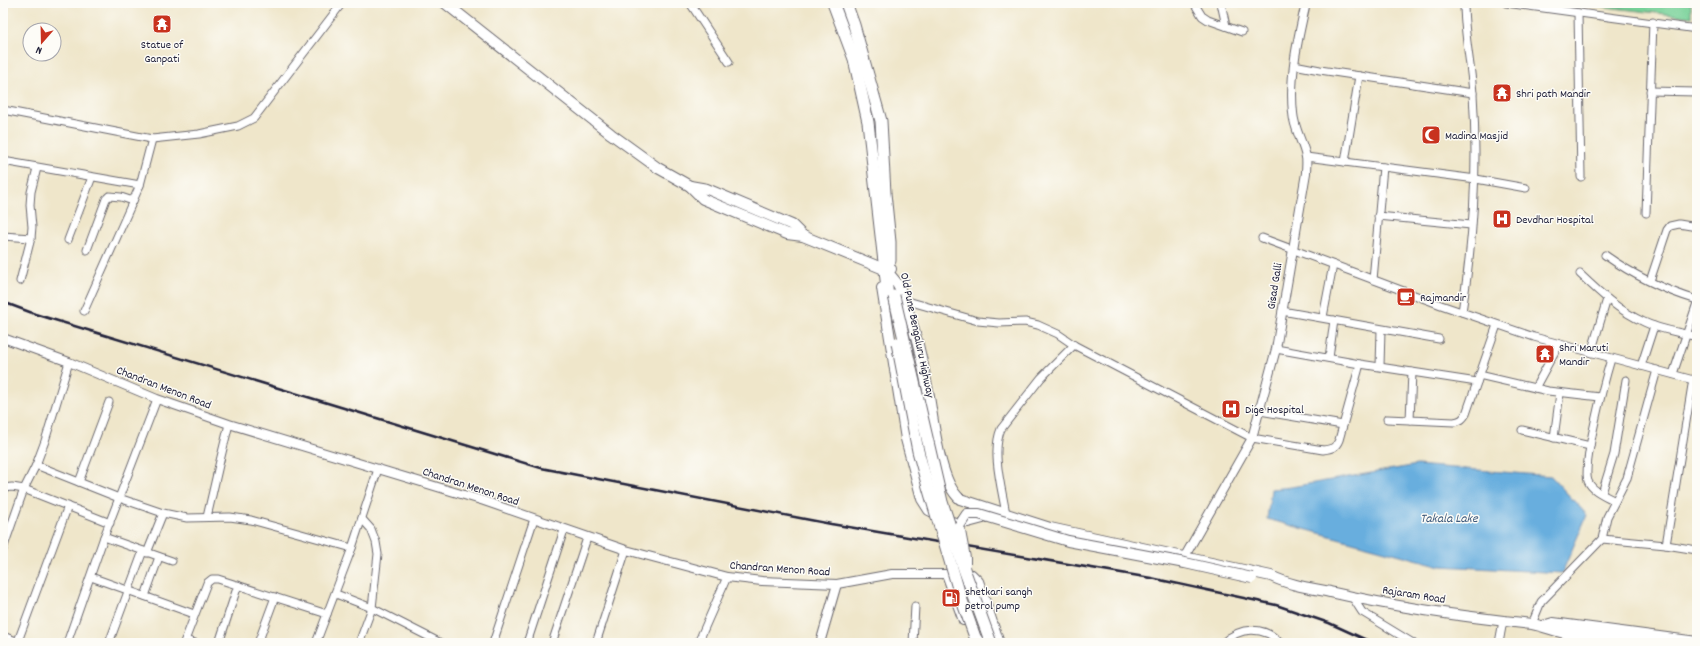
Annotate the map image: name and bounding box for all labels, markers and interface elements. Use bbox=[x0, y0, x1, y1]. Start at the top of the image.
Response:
temple icon: Statue of Ganpati bbox=[151, 13, 173, 35]
north arrow bbox=[22, 22, 62, 62]
place label: Statue of Ganpati bbox=[141, 37, 184, 68]
text: N bbox=[33, 41, 45, 58]
temple icon: Shri path Mandir bbox=[1491, 82, 1513, 104]
place label: Shri path Mandir bbox=[1516, 86, 1591, 103]
mosque icon: Madina Masjid bbox=[1420, 124, 1442, 146]
place label: Madina Masjid bbox=[1445, 128, 1508, 145]
hospital icon: Devdhar Hospital bbox=[1491, 208, 1513, 230]
place label: Devdhar Hospital bbox=[1516, 212, 1594, 229]
street label: Gisad Galli bbox=[1263, 262, 1288, 311]
street label: Old Pune Bengaluru Highway bbox=[895, 271, 938, 401]
cafe icon: Rajmandir bbox=[1395, 286, 1417, 308]
place label: Rajmandir bbox=[1420, 290, 1467, 307]
place label: Shri Maruti Mandir bbox=[1559, 340, 1608, 371]
temple icon: Shri Maruti Mandir bbox=[1534, 343, 1556, 365]
street label: Chandran Menon Road bbox=[113, 362, 213, 414]
hospital icon: Dige Hospital bbox=[1220, 398, 1242, 420]
place label: Dige Hospital bbox=[1245, 402, 1304, 419]
street label: Chandran Menon Road bbox=[420, 464, 521, 511]
water label: Takala Lake bbox=[1420, 510, 1479, 529]
street label: Chandran Menon Road bbox=[729, 558, 831, 581]
street label: Rajaram Road bbox=[1381, 582, 1447, 609]
place label: shetkari sangh petrol pump bbox=[965, 584, 1032, 615]
fuel station icon: shetkari sangh petrol pump bbox=[940, 587, 962, 609]

